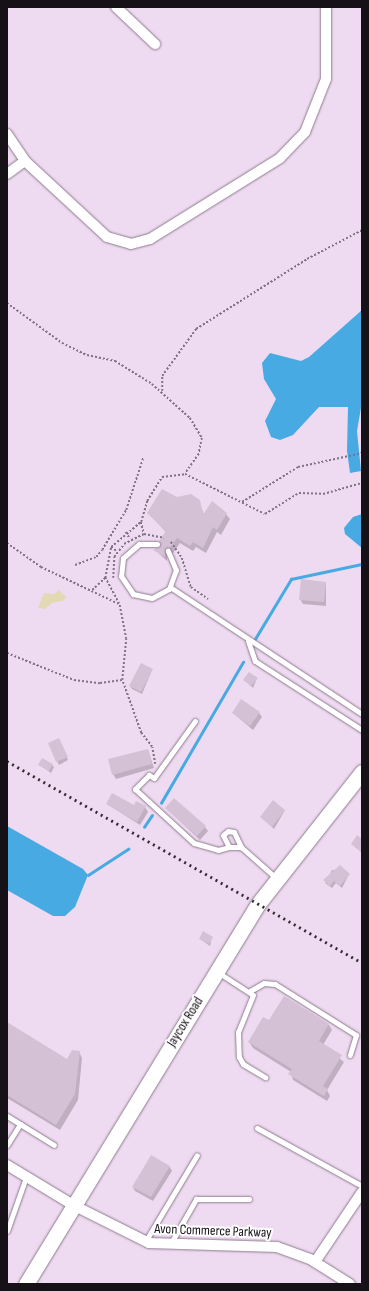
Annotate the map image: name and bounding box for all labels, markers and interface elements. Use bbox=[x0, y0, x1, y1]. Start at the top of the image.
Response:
street label: Jaycox Road bbox=[163, 994, 207, 1050]
street label: Avon Commerce Parkway bbox=[154, 1221, 272, 1241]

